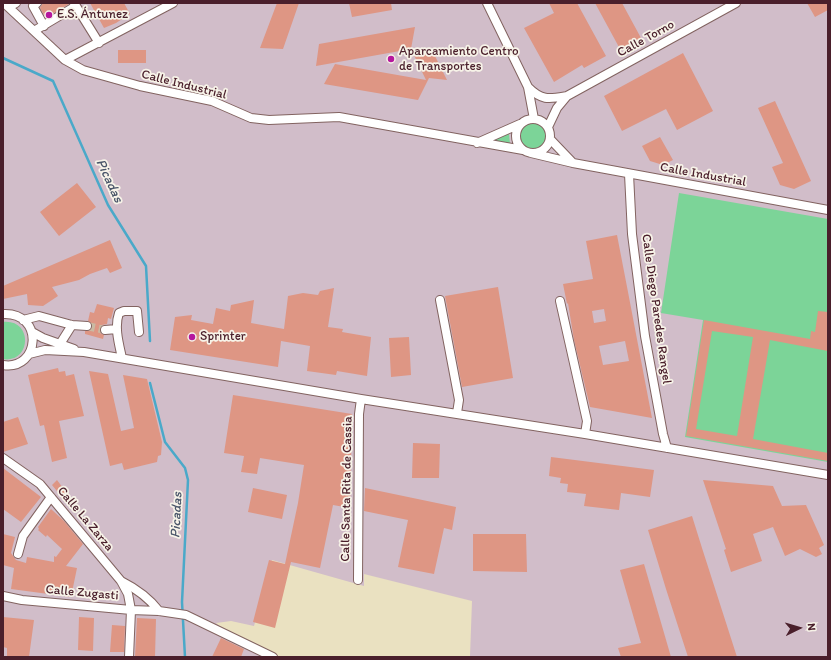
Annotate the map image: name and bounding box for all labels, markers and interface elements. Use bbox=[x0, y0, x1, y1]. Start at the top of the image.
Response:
place label: E.S. Ántunez bbox=[57, 7, 128, 23]
marker: E.S. Ántunez bbox=[44, 10, 54, 20]
street label: Calle Torno bbox=[615, 17, 677, 61]
place label: Aparcamiento Centro de Transportes bbox=[399, 44, 519, 75]
marker: Aparcamiento Centro de Transportes bbox=[386, 54, 396, 64]
street label: Calle Industrial bbox=[140, 67, 228, 103]
water label: Picadas bbox=[92, 157, 126, 205]
street label: Calle Industrial bbox=[659, 160, 747, 190]
street label: Calle Diego Paredes Rangel bbox=[638, 233, 674, 385]
place label: Sprinter bbox=[200, 329, 246, 345]
marker: Sprinter bbox=[187, 332, 197, 342]
street label: Calle Santa Rita de Cassia bbox=[338, 416, 356, 562]
street label: Calle La Zarza bbox=[53, 484, 117, 554]
water label: Picadas bbox=[167, 492, 187, 538]
street label: Calle Zugasti bbox=[45, 582, 119, 604]
north arrow bbox=[779, 608, 819, 648]
text: N bbox=[805, 623, 818, 631]

